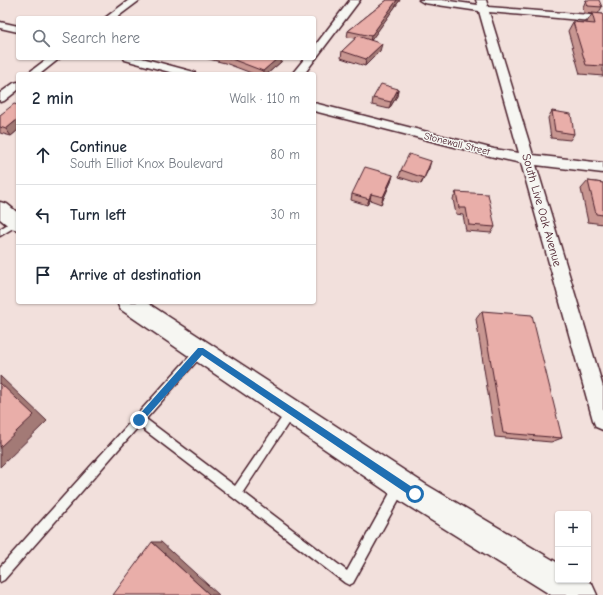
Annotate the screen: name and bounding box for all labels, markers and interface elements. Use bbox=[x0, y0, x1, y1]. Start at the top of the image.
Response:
search box bbox=[16, 16, 316, 60]
icon: search bbox=[30, 27, 52, 49]
text: Search here bbox=[62, 29, 140, 47]
text: 2 min bbox=[32, 89, 73, 108]
text: Walk · 110 m bbox=[229, 91, 300, 106]
street label: Stonewall Street bbox=[423, 130, 492, 158]
text: Continue bbox=[70, 138, 127, 156]
icon: ahead bbox=[32, 144, 54, 166]
text: 80 m bbox=[270, 147, 300, 162]
street label: South Live Oak Avenue bbox=[519, 152, 565, 268]
text: South Elliot Knox Boulevard bbox=[70, 156, 223, 171]
icon: left bbox=[32, 204, 54, 226]
text: Turn left bbox=[70, 206, 126, 224]
text: 30 m bbox=[270, 207, 300, 222]
icon: arrive bbox=[32, 264, 54, 286]
text: Arrive at destination bbox=[70, 266, 201, 284]
route end bbox=[130, 411, 148, 429]
route start bbox=[406, 485, 424, 503]
map controls bbox=[555, 511, 591, 583]
button: + bbox=[555, 511, 591, 547]
button: − bbox=[555, 547, 591, 583]

